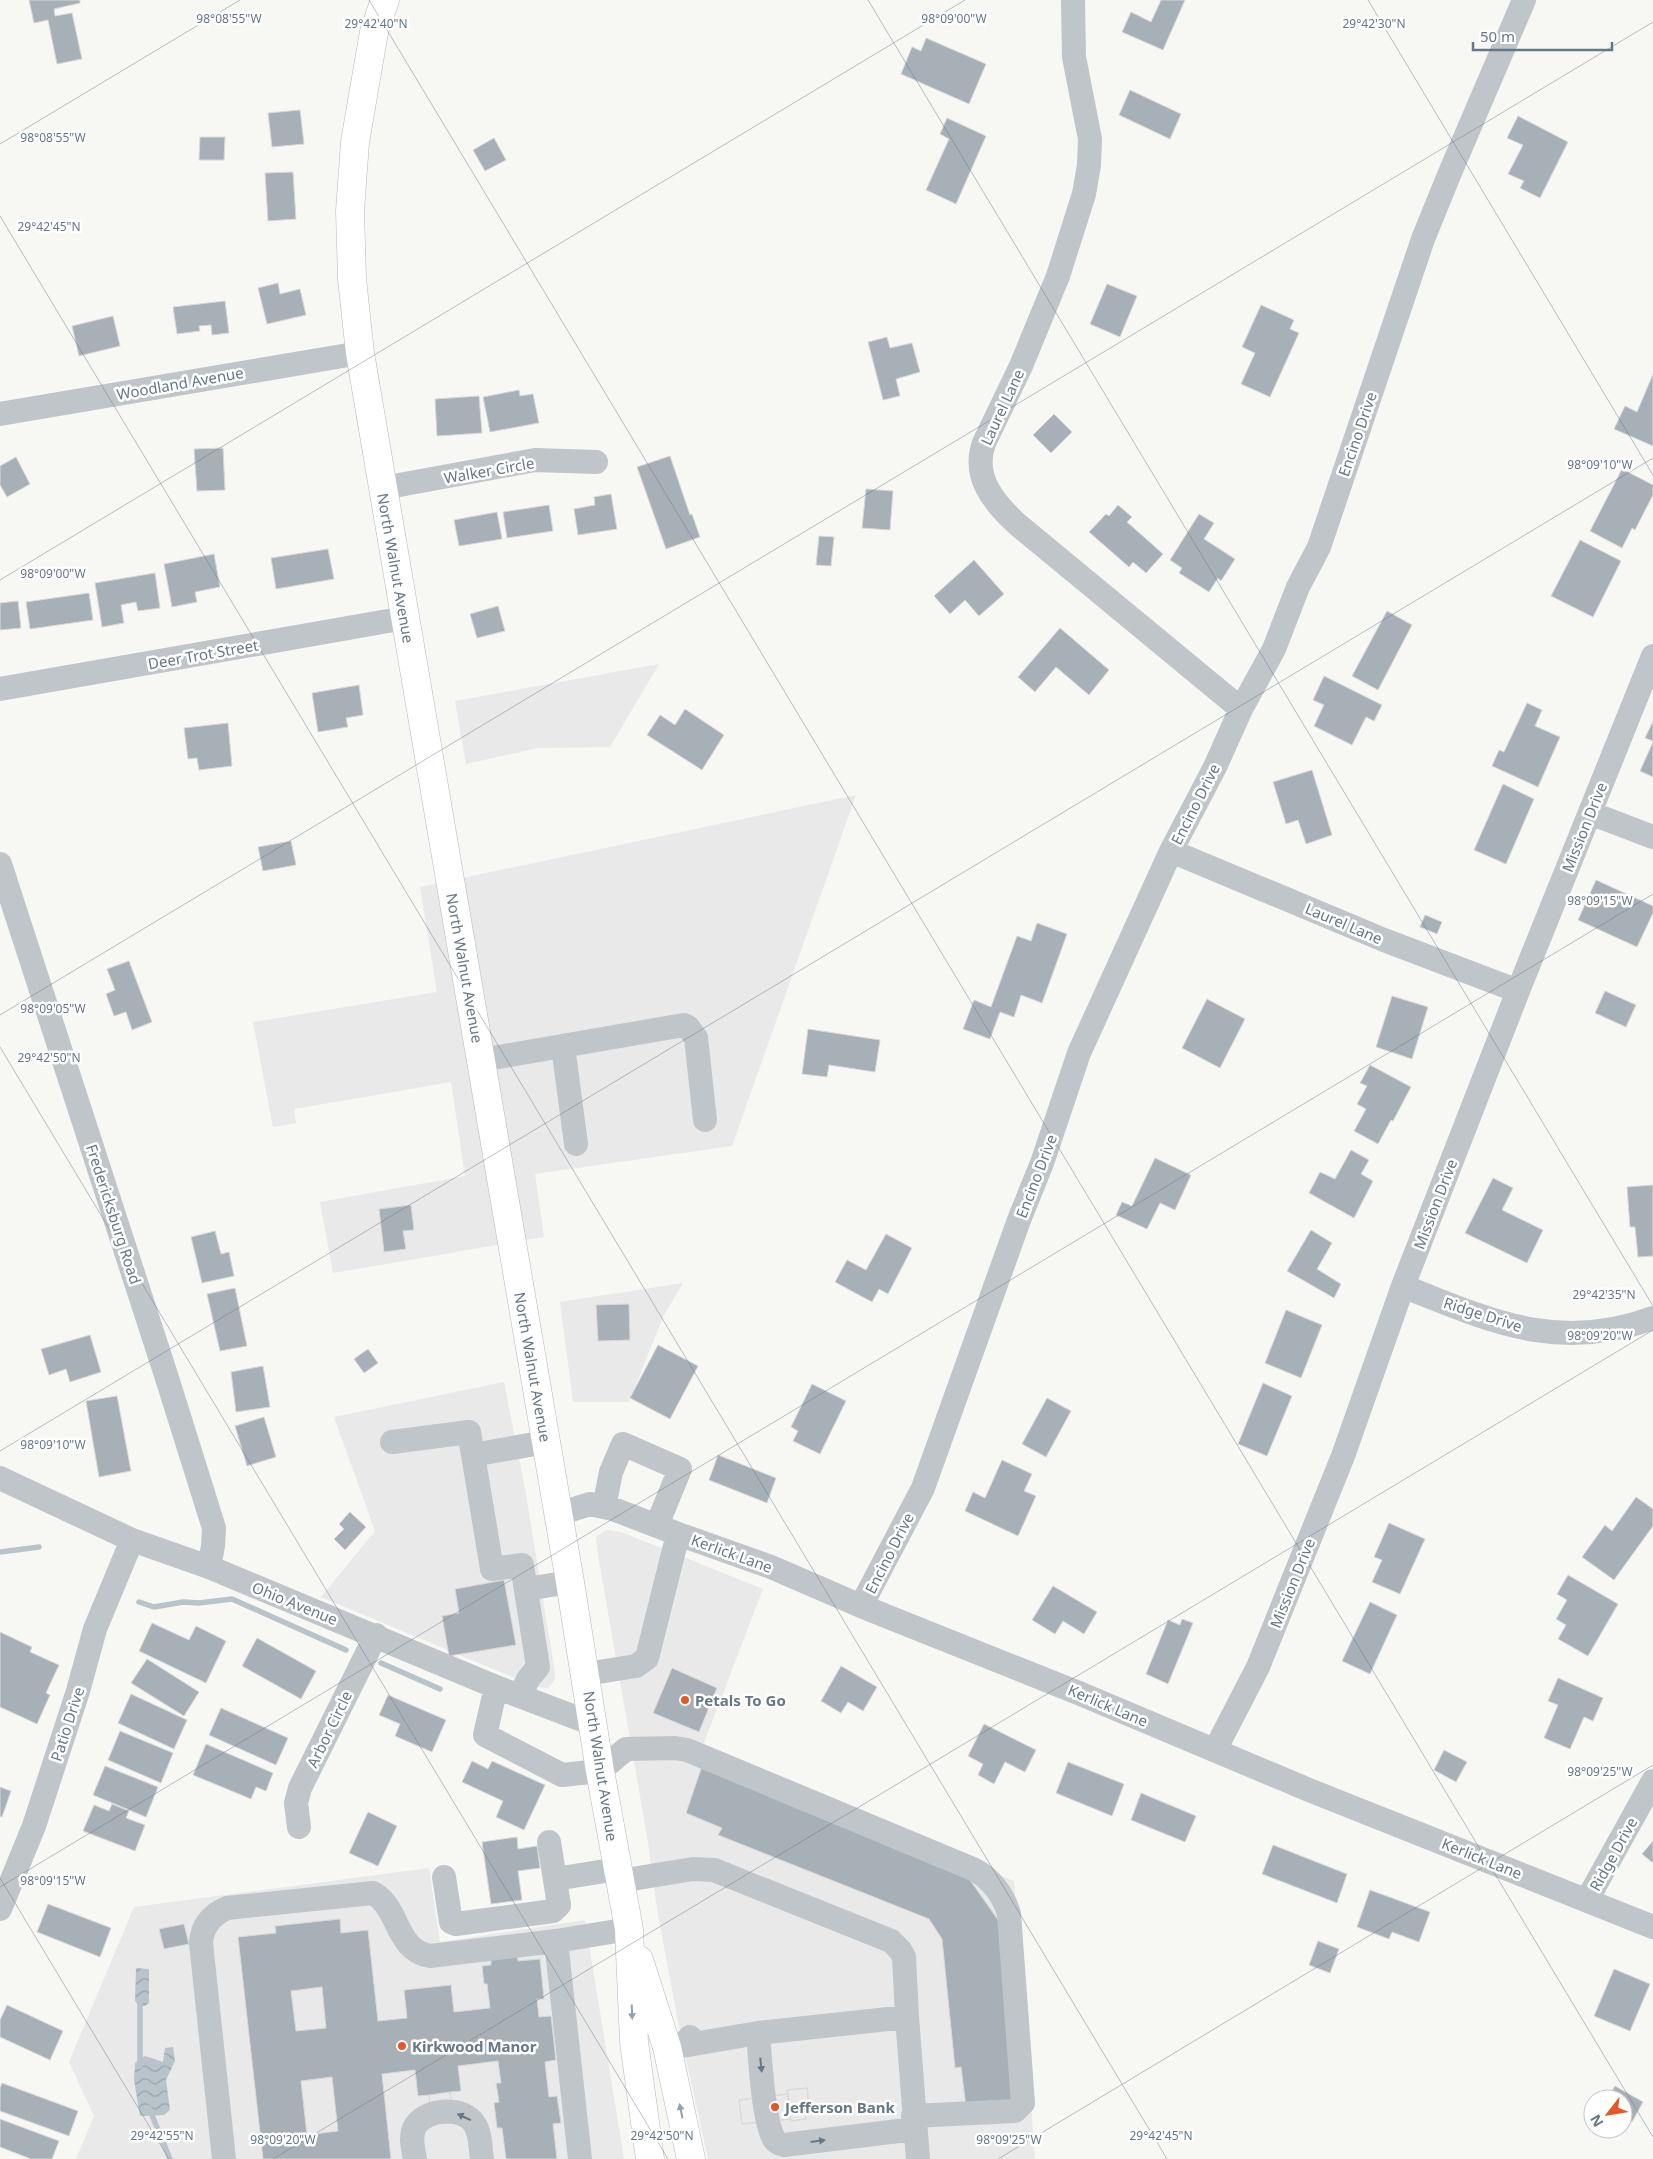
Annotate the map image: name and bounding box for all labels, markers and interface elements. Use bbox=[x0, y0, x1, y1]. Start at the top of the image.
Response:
text: 98°08'55"W bbox=[196, 10, 262, 27]
text: 98°09'00"W bbox=[921, 10, 987, 27]
text: 29°42'40"N bbox=[344, 15, 408, 32]
text: 29°42'30"N bbox=[1342, 15, 1406, 32]
scale bar bbox=[1473, 20, 1612, 52]
text: 50 m bbox=[1480, 26, 1515, 46]
text: 98°08'55"W bbox=[20, 129, 86, 146]
text: 29°42'45"N bbox=[17, 218, 81, 235]
street label: Woodland Avenue bbox=[115, 362, 245, 404]
street label: Laurel Lane bbox=[976, 366, 1028, 448]
street label: Encino Drive bbox=[1333, 389, 1381, 479]
street label: Walker Circle bbox=[442, 452, 536, 488]
text: 98°09'10"W bbox=[1567, 456, 1633, 473]
street label: North Walnut Avenue bbox=[373, 492, 419, 644]
text: 98°09'00"W bbox=[20, 565, 86, 582]
street label: Deer Trot Street bbox=[146, 634, 260, 674]
street label: Encino Drive bbox=[1166, 760, 1224, 848]
street label: Mission Drive bbox=[1557, 779, 1611, 875]
street label: North Walnut Avenue bbox=[442, 892, 488, 1044]
text: 98°09'15"W bbox=[1567, 892, 1633, 909]
street label: Laurel Lane bbox=[1302, 898, 1386, 948]
text: 98°09'05"W bbox=[20, 1000, 86, 1017]
text: 29°42'50"N bbox=[17, 1049, 81, 1066]
street label: Encino Drive bbox=[1011, 1131, 1061, 1221]
street label: Fredericksburg Road bbox=[82, 1141, 146, 1287]
street label: Mission Drive bbox=[1409, 1156, 1461, 1252]
text: 29°42'35"N bbox=[1572, 1286, 1636, 1303]
street label: North Walnut Avenue bbox=[510, 1291, 556, 1443]
street label: Ridge Drive bbox=[1441, 1292, 1525, 1336]
text: 98°09'20"W bbox=[1567, 1327, 1633, 1344]
text: 98°09'10"W bbox=[20, 1436, 86, 1453]
street label: Encino Drive bbox=[860, 1509, 918, 1597]
street label: Kerlick Lane bbox=[689, 1529, 775, 1577]
street label: Mission Drive bbox=[1265, 1535, 1319, 1631]
street label: Ohio Avenue bbox=[249, 1577, 341, 1629]
street label: Kerlick Lane bbox=[1065, 1679, 1151, 1731]
street label: Patio Drive bbox=[46, 1684, 88, 1764]
street label: Arbor Circle bbox=[302, 1687, 356, 1771]
street label: North Walnut Avenue bbox=[579, 1690, 623, 1842]
place label: Petals To Go bbox=[695, 1690, 786, 1710]
marker: Petals To Go bbox=[679, 1694, 691, 1706]
text: 98°09'25"W bbox=[1567, 1763, 1633, 1780]
street label: Ridge Drive bbox=[1585, 1814, 1641, 1894]
street label: Kerlick Lane bbox=[1439, 1833, 1525, 1883]
text: 98°09'15"W bbox=[20, 1872, 86, 1889]
one-way arrow bbox=[629, 2005, 637, 2021]
place label: Kirkwood Manor bbox=[412, 2036, 537, 2056]
marker: Kirkwood Manor bbox=[396, 2040, 408, 2052]
one-way arrow bbox=[757, 2057, 765, 2073]
north arrow bbox=[1583, 2089, 1633, 2139]
place label: Jefferson Bank bbox=[783, 2097, 895, 2117]
marker: Jefferson Bank bbox=[769, 2101, 781, 2113]
one-way arrow bbox=[677, 2104, 685, 2119]
text: N bbox=[1585, 2111, 1608, 2131]
one-way arrow bbox=[457, 2113, 472, 2122]
text: 29°42'55"N bbox=[130, 2127, 194, 2144]
text: 29°42'50"N bbox=[630, 2127, 694, 2144]
text: 29°42'45"N bbox=[1129, 2127, 1193, 2144]
text: 98°09'20"W bbox=[250, 2131, 316, 2148]
text: 98°09'25"W bbox=[976, 2131, 1042, 2148]
one-way arrow bbox=[810, 2137, 826, 2145]

